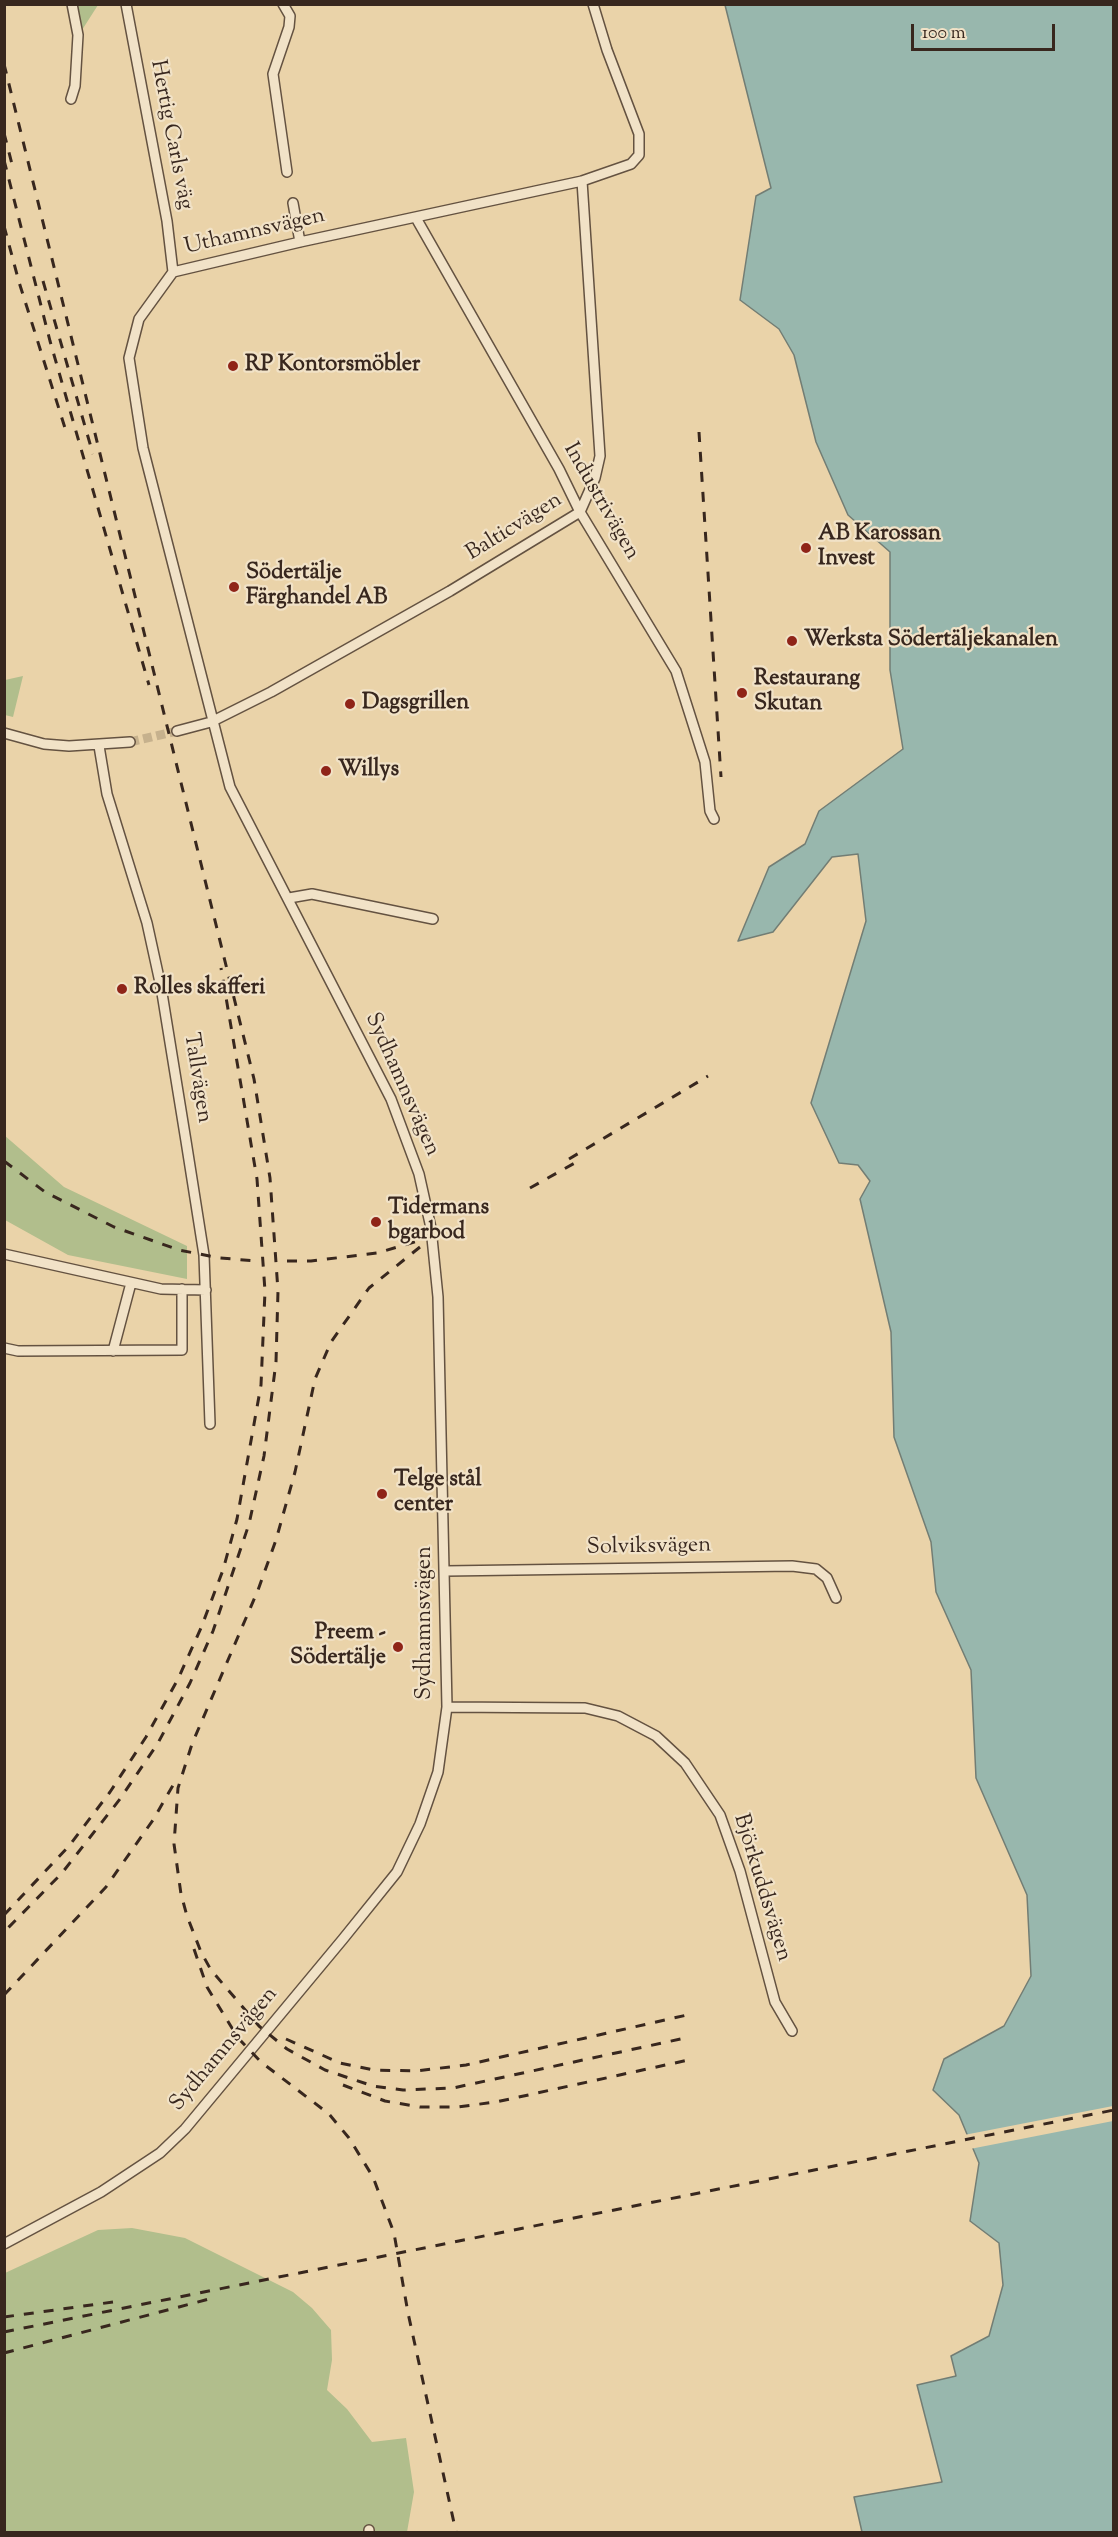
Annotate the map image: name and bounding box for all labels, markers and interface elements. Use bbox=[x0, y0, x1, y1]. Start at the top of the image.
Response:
scale bar bbox=[914, 12, 1058, 50]
text: 100 m bbox=[922, 21, 966, 47]
street label: Hertig Carls väg bbox=[143, 58, 197, 212]
street label: Uthamnsvägen bbox=[182, 204, 328, 262]
place label: RP Kontorsmöbler bbox=[245, 353, 420, 379]
marker: RP Kontorsmöbler bbox=[226, 359, 240, 373]
street label: Industrivägen bbox=[556, 439, 644, 565]
street label: Balticvägen bbox=[462, 488, 568, 568]
place label: AB Karossan Invest bbox=[818, 522, 941, 574]
marker: AB Karossan Invest bbox=[799, 541, 813, 555]
place label: Södertälje Färghandel AB bbox=[246, 561, 387, 612]
marker: Södertälje Färghandel AB bbox=[227, 580, 241, 594]
place label: Werksta Södertäljekanalen bbox=[804, 628, 1058, 654]
marker: Werksta Södertäljekanalen bbox=[785, 634, 799, 648]
place label: Restaurang Skutan bbox=[754, 667, 860, 718]
marker: Restaurang Skutan bbox=[735, 686, 749, 700]
place label: Dagsgrillen bbox=[362, 691, 469, 717]
marker: Dagsgrillen bbox=[343, 697, 357, 711]
place label: Willys bbox=[338, 758, 399, 784]
marker: Willys bbox=[319, 764, 333, 778]
place label: Rolles skafferi bbox=[134, 976, 265, 1002]
marker: Rolles skafferi bbox=[115, 982, 129, 996]
street label: Sydhamnsvägen bbox=[358, 1009, 444, 1161]
street label: Tallvägen bbox=[176, 1031, 216, 1125]
place label: Tidermans bgarbod bbox=[388, 1196, 489, 1248]
marker: Tidermans bgarbod bbox=[369, 1215, 383, 1229]
place label: Telge stål center bbox=[394, 1468, 482, 1520]
marker: Telge stål center bbox=[375, 1487, 389, 1501]
street label: Solviksvägen bbox=[586, 1534, 712, 1562]
street label: Sydhamnsvägen bbox=[413, 1546, 439, 1700]
place label: Preem - Södertälje bbox=[290, 1621, 386, 1672]
marker: Preem - Södertälje bbox=[391, 1640, 405, 1654]
street label: Björkuddsvägen bbox=[726, 1811, 796, 1965]
street label: Sydhamnsvägen bbox=[165, 1982, 285, 2118]

